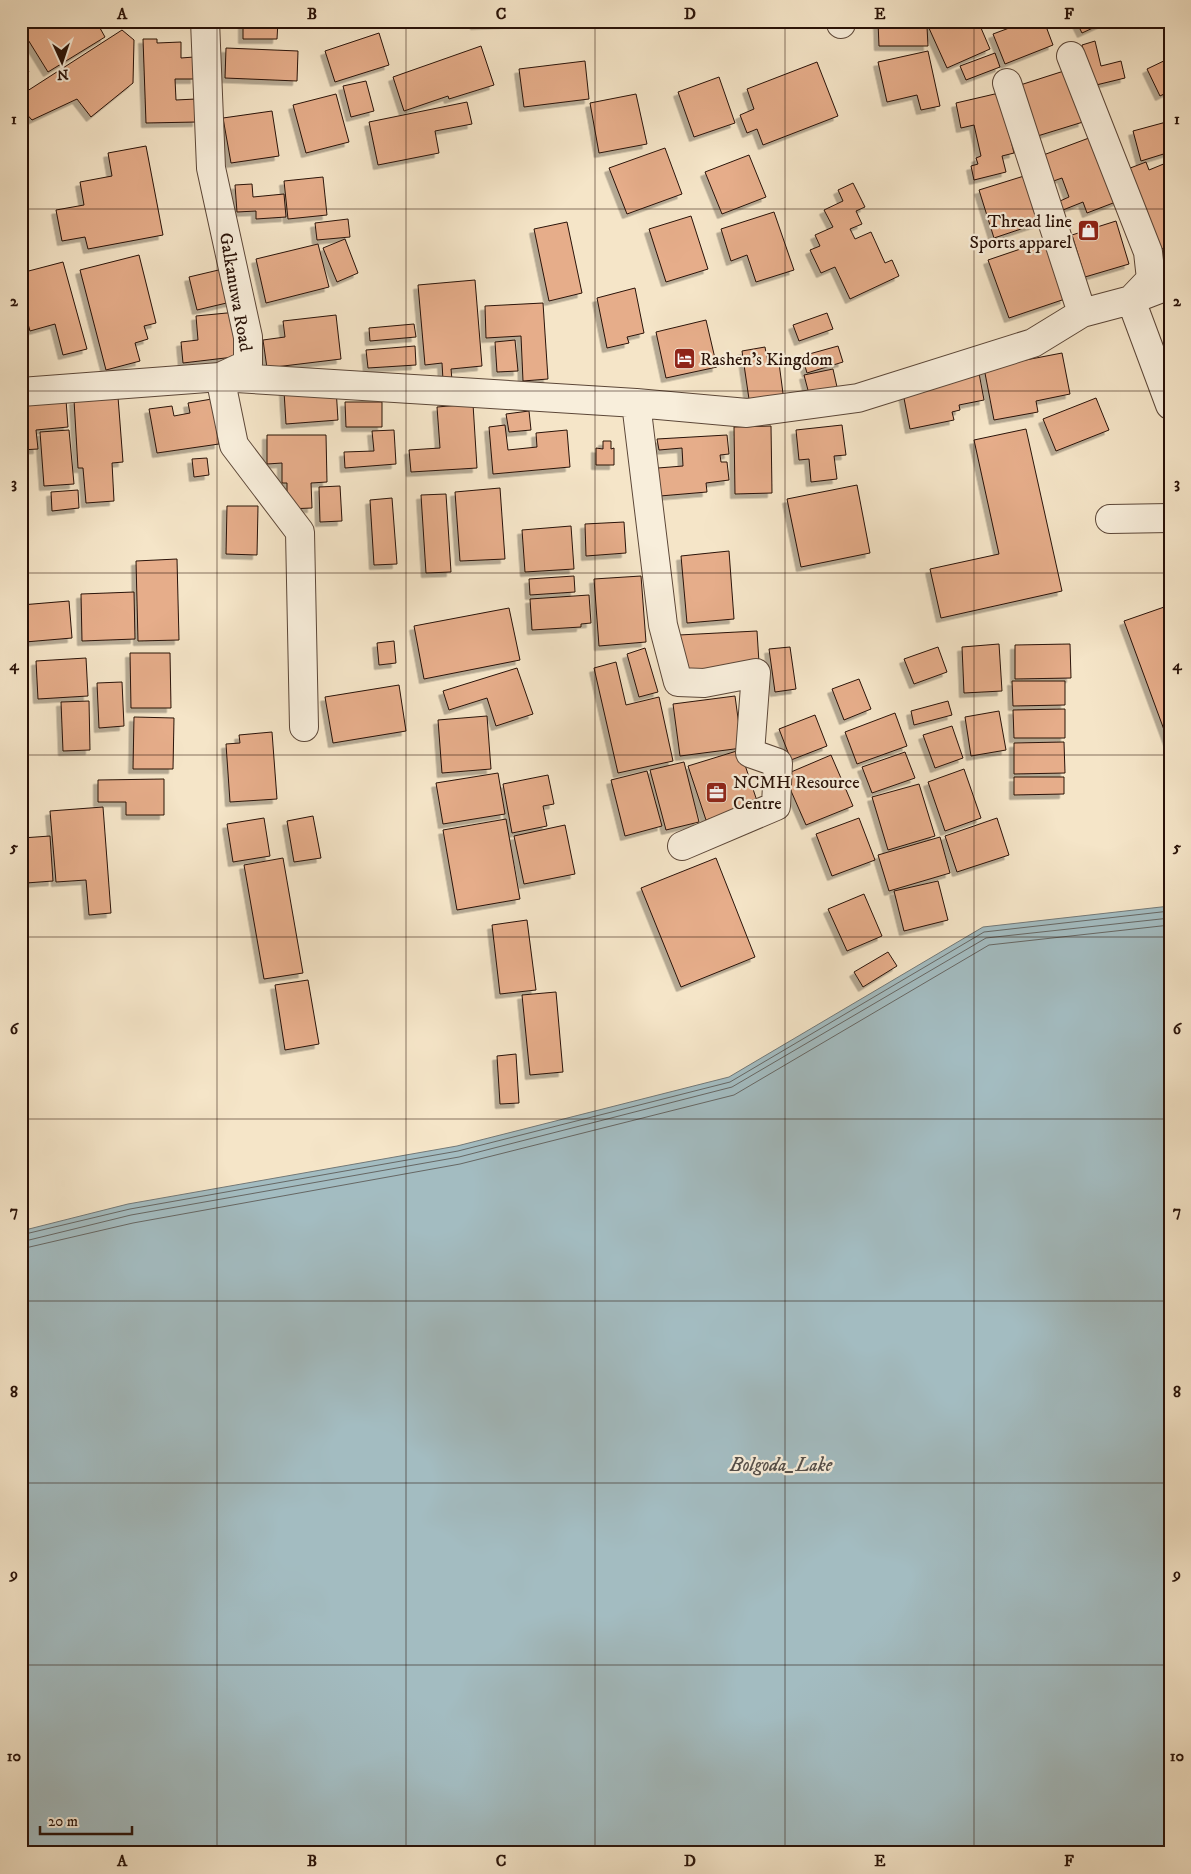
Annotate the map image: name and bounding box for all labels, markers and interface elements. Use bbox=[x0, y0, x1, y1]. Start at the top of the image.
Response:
text: A bbox=[116, 4, 128, 24]
text: B bbox=[307, 4, 317, 24]
text: C bbox=[496, 4, 506, 24]
text: D bbox=[684, 4, 696, 24]
text: E bbox=[874, 4, 886, 24]
text: F bbox=[1064, 4, 1074, 24]
north arrow bbox=[38, 38, 88, 88]
text: N bbox=[56, 65, 69, 83]
text: 1 bbox=[11, 109, 17, 129]
text: 1 bbox=[1174, 109, 1180, 129]
place label: Thread line Sports apparel bbox=[970, 211, 1073, 254]
shop icon: Thread line Sports apparel bbox=[1076, 219, 1100, 243]
street label: Galkanuwa Road bbox=[214, 231, 256, 353]
text: 2 bbox=[10, 291, 19, 311]
text: 2 bbox=[1173, 291, 1182, 311]
hotel icon: Rashen’s Kingdom bbox=[672, 347, 696, 371]
place label: Rashen’s Kingdom bbox=[700, 349, 833, 371]
text: 3 bbox=[11, 473, 17, 493]
text: 3 bbox=[1174, 473, 1180, 493]
text: 4 bbox=[8, 655, 19, 675]
text: 4 bbox=[1171, 655, 1182, 675]
place label: NCMH Resource Centre bbox=[733, 772, 860, 815]
office icon: NCMH Resource Centre bbox=[705, 780, 729, 804]
text: 5 bbox=[9, 837, 18, 857]
text: 5 bbox=[1172, 837, 1181, 857]
text: 6 bbox=[10, 1019, 20, 1039]
text: 6 bbox=[1173, 1019, 1183, 1039]
text: 7 bbox=[10, 1201, 18, 1221]
text: 7 bbox=[1173, 1201, 1181, 1221]
text: 8 bbox=[10, 1382, 18, 1402]
text: 8 bbox=[1173, 1382, 1181, 1402]
water label: Bolgoda_Lake bbox=[729, 1454, 833, 1477]
text: 9 bbox=[9, 1564, 18, 1584]
text: 9 bbox=[1172, 1564, 1181, 1584]
text: 10 bbox=[7, 1746, 22, 1766]
text: 10 bbox=[1170, 1746, 1185, 1766]
scale bar bbox=[40, 1804, 132, 1836]
text: 20 m bbox=[48, 1812, 78, 1831]
text: A bbox=[116, 1851, 128, 1871]
text: B bbox=[307, 1851, 317, 1871]
text: C bbox=[496, 1851, 506, 1871]
text: D bbox=[684, 1851, 696, 1871]
text: E bbox=[874, 1851, 886, 1871]
text: F bbox=[1064, 1851, 1074, 1871]

